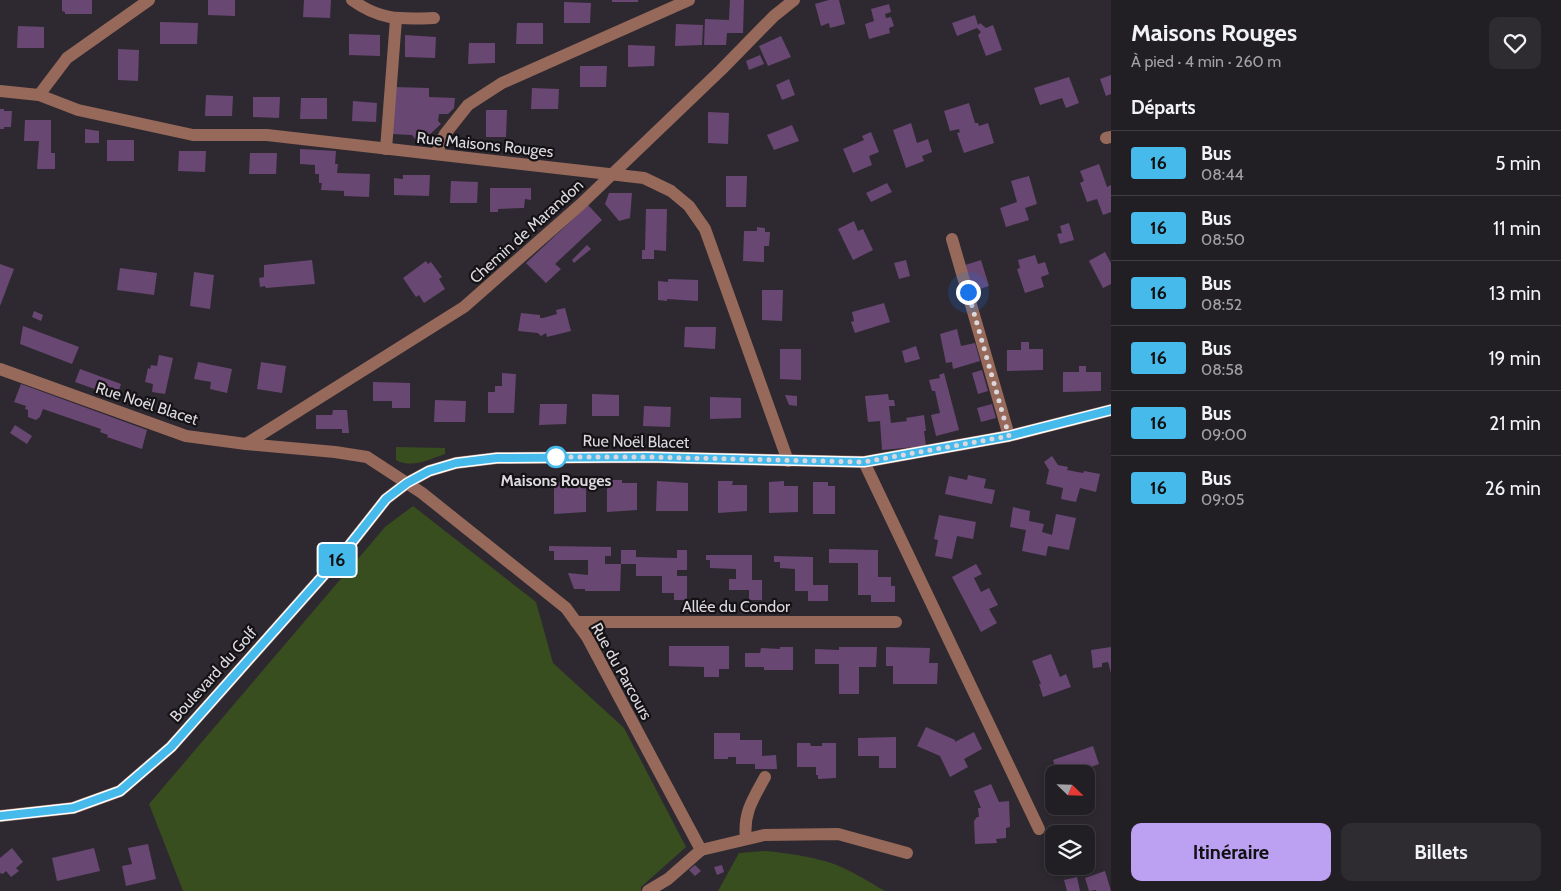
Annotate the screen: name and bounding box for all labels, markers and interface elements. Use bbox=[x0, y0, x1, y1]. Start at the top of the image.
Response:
button: heart bbox=[1489, 17, 1541, 69]
text: Maisons Rouges bbox=[1131, 18, 1297, 47]
text: À pied · 4 min · 260 m bbox=[1131, 52, 1281, 71]
text: Départs bbox=[1131, 96, 1196, 119]
street label: Rue Maisons Rouges bbox=[416, 128, 555, 161]
text: Bus bbox=[1201, 142, 1231, 165]
text: 16 bbox=[1150, 152, 1167, 174]
text: 5 min bbox=[1495, 152, 1541, 175]
text: 08:44 bbox=[1201, 165, 1244, 184]
street label: Chemin de Marandon bbox=[466, 175, 587, 287]
text: Bus bbox=[1201, 207, 1231, 230]
text: 16 bbox=[1150, 217, 1167, 239]
text: 11 min bbox=[1493, 217, 1541, 240]
text: 08:50 bbox=[1201, 230, 1245, 249]
text: Bus bbox=[1201, 272, 1231, 295]
your location bbox=[956, 280, 981, 305]
text: 16 bbox=[1150, 282, 1167, 304]
text: 13 min bbox=[1489, 282, 1541, 305]
text: 08:52 bbox=[1201, 295, 1242, 314]
text: Bus bbox=[1201, 337, 1231, 360]
text: 16 bbox=[1150, 347, 1167, 369]
text: 19 min bbox=[1488, 347, 1541, 370]
text: 08:58 bbox=[1201, 360, 1244, 379]
street label: Rue Noël Blacet bbox=[93, 378, 201, 429]
text: Bus bbox=[1201, 402, 1231, 425]
text: 16 bbox=[1150, 412, 1167, 434]
text: 21 min bbox=[1489, 412, 1541, 435]
text: 09:00 bbox=[1201, 425, 1247, 444]
street label: Rue Noël Blacet bbox=[582, 431, 690, 452]
marker: Maisons Rouges bbox=[545, 446, 567, 468]
text: Bus bbox=[1201, 467, 1231, 490]
place label: Maisons Rouges bbox=[501, 471, 612, 490]
text: 16 bbox=[1150, 477, 1167, 499]
text: 26 min bbox=[1485, 477, 1541, 500]
text: 09:05 bbox=[1201, 490, 1244, 509]
line badge: 16 bbox=[314, 544, 360, 576]
text: 16 bbox=[329, 549, 345, 571]
street label: Allée du Condor bbox=[682, 597, 791, 616]
street label: Rue du Parcours bbox=[587, 619, 656, 723]
street label: Boulevard du Golf bbox=[166, 623, 261, 726]
north arrow bbox=[1045, 765, 1095, 815]
map controls bbox=[1045, 765, 1095, 875]
button: Itinéraire bbox=[1131, 823, 1331, 881]
button: Billets bbox=[1341, 823, 1541, 881]
button: layers bbox=[1045, 825, 1095, 875]

